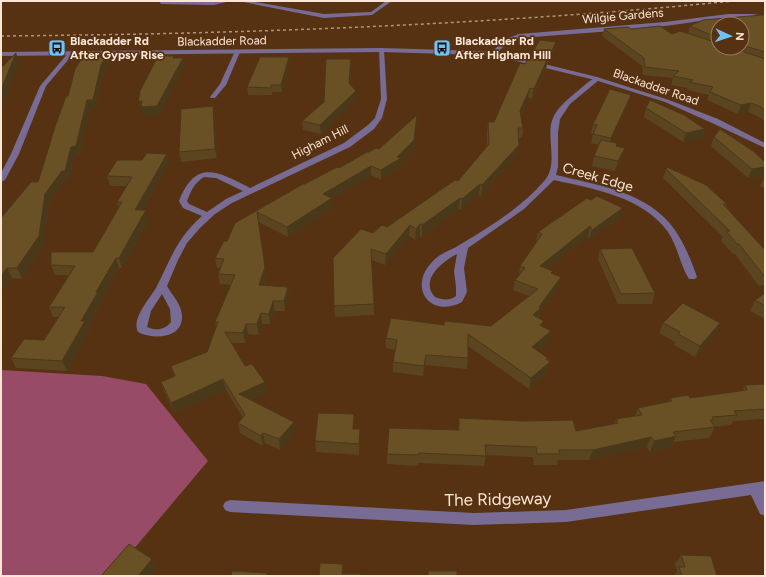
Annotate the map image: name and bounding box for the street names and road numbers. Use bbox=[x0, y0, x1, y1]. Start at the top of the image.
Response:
street label: Wilgie Gardens bbox=[582, 5, 665, 27]
street label: Blackadder Road bbox=[177, 33, 267, 49]
street label: Blackadder Road bbox=[611, 66, 701, 108]
street label: Higham Hill bbox=[289, 122, 351, 162]
street label: Creek Edge bbox=[561, 159, 635, 196]
street label: The Ridgeway bbox=[445, 488, 551, 510]

